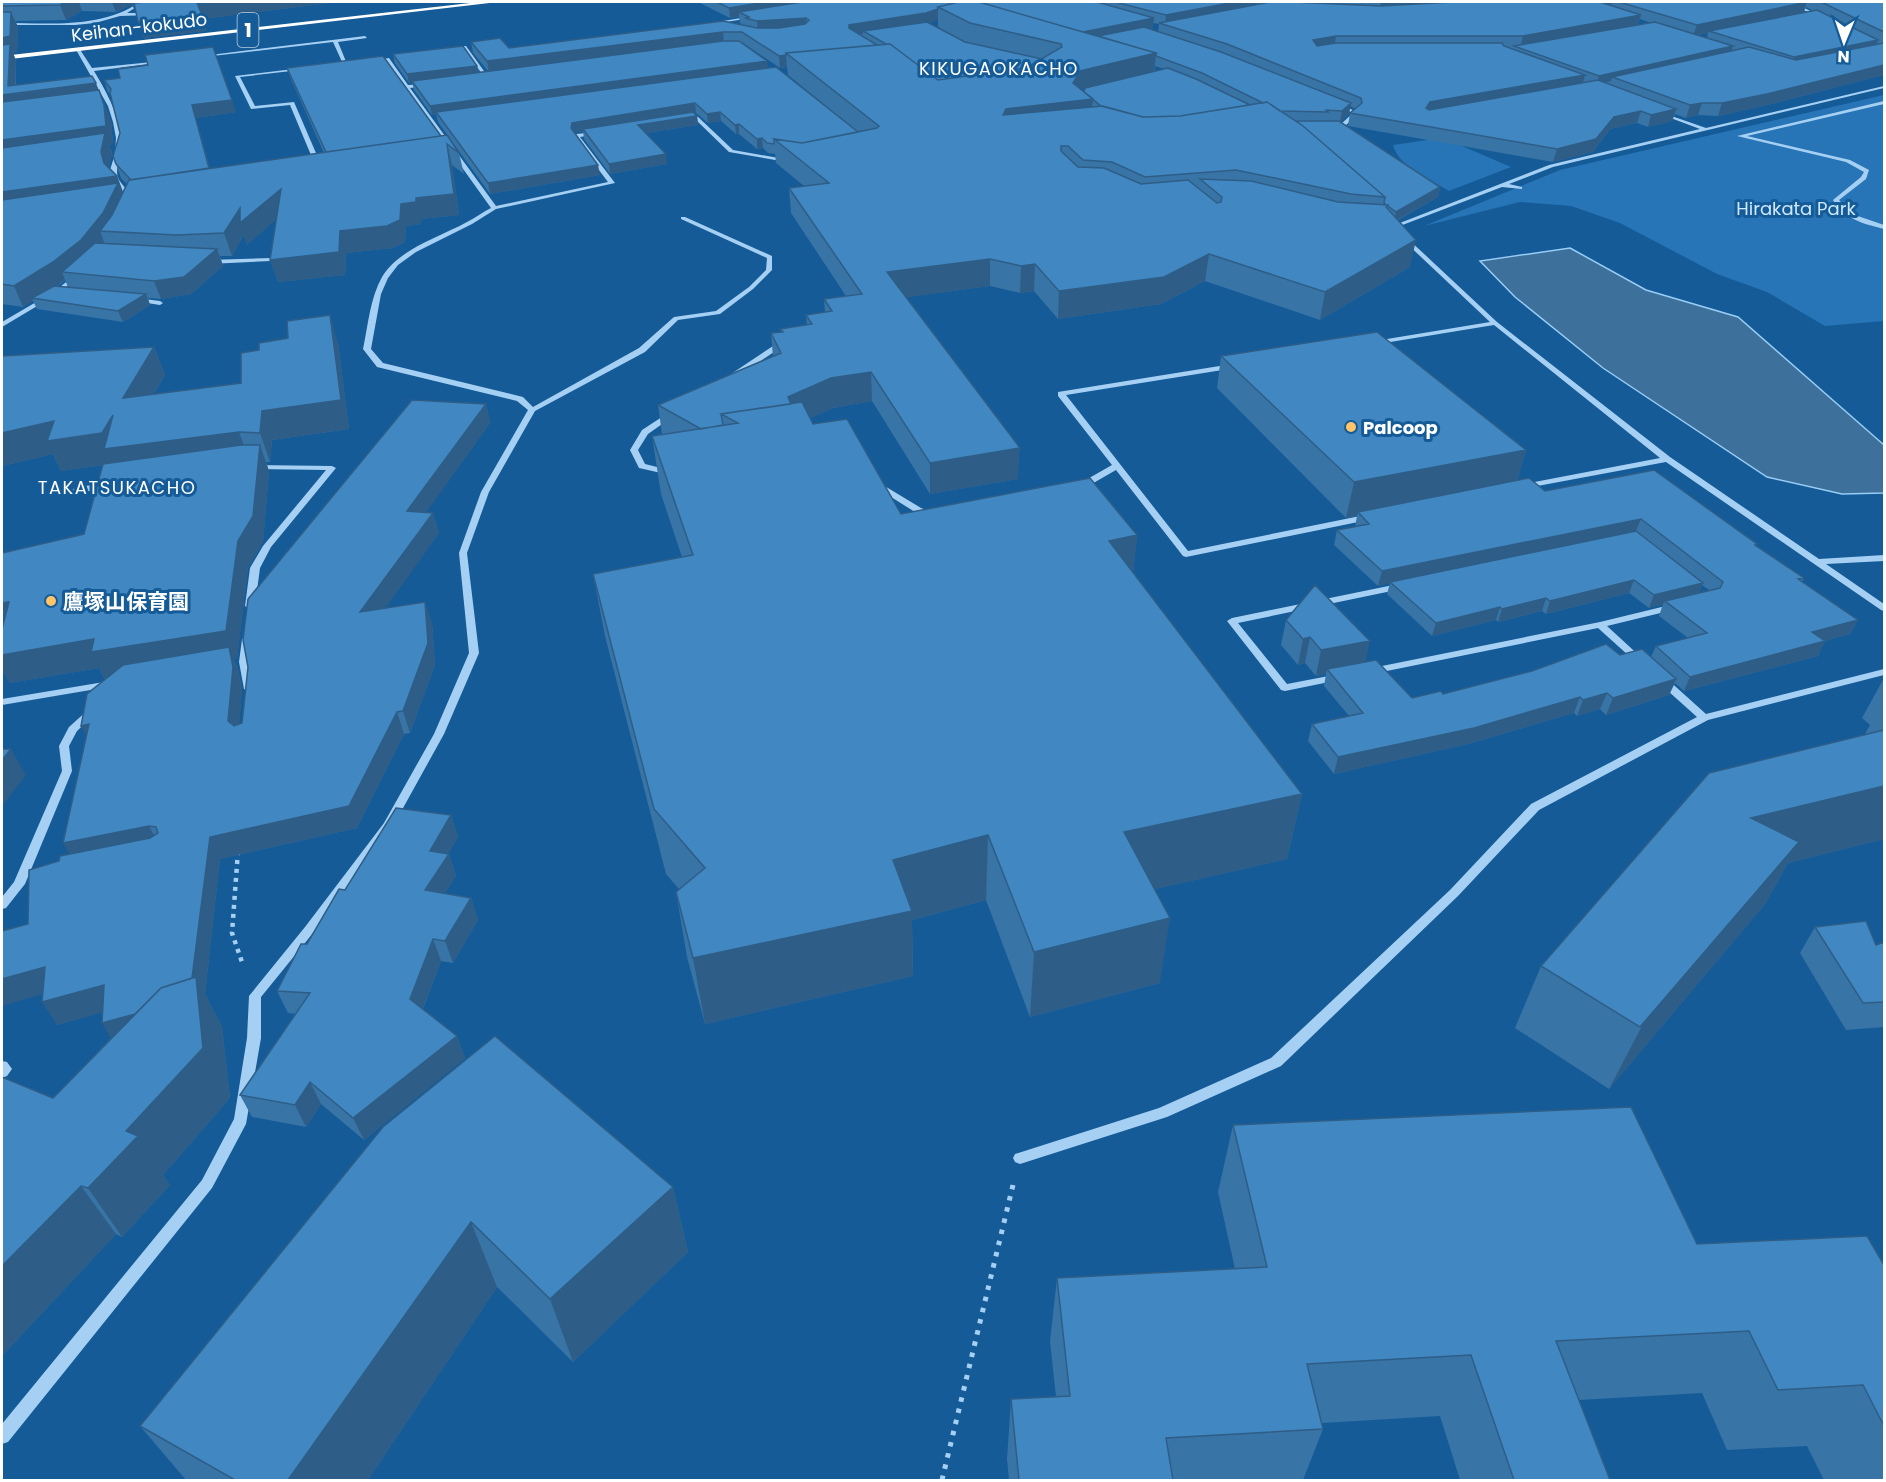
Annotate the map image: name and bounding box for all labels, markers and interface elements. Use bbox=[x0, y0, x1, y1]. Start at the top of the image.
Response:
street label: Keihan-kokudo bbox=[70, 6, 208, 48]
north arrow bbox=[1814, 12, 1874, 72]
road number: 1 bbox=[238, 13, 258, 47]
text: N bbox=[1837, 45, 1850, 68]
district label: KIKUGAOKACHO bbox=[919, 56, 1079, 81]
park label: Hirakata Park bbox=[1736, 196, 1856, 221]
place label: Palcoop bbox=[1363, 415, 1438, 440]
marker: Palcoop bbox=[1344, 420, 1358, 434]
district label: TAKATSUKACHO bbox=[38, 475, 196, 500]
place label: 鷹塚山保育園 bbox=[63, 587, 189, 616]
marker: 鷹塚山保育園 bbox=[44, 594, 58, 608]

